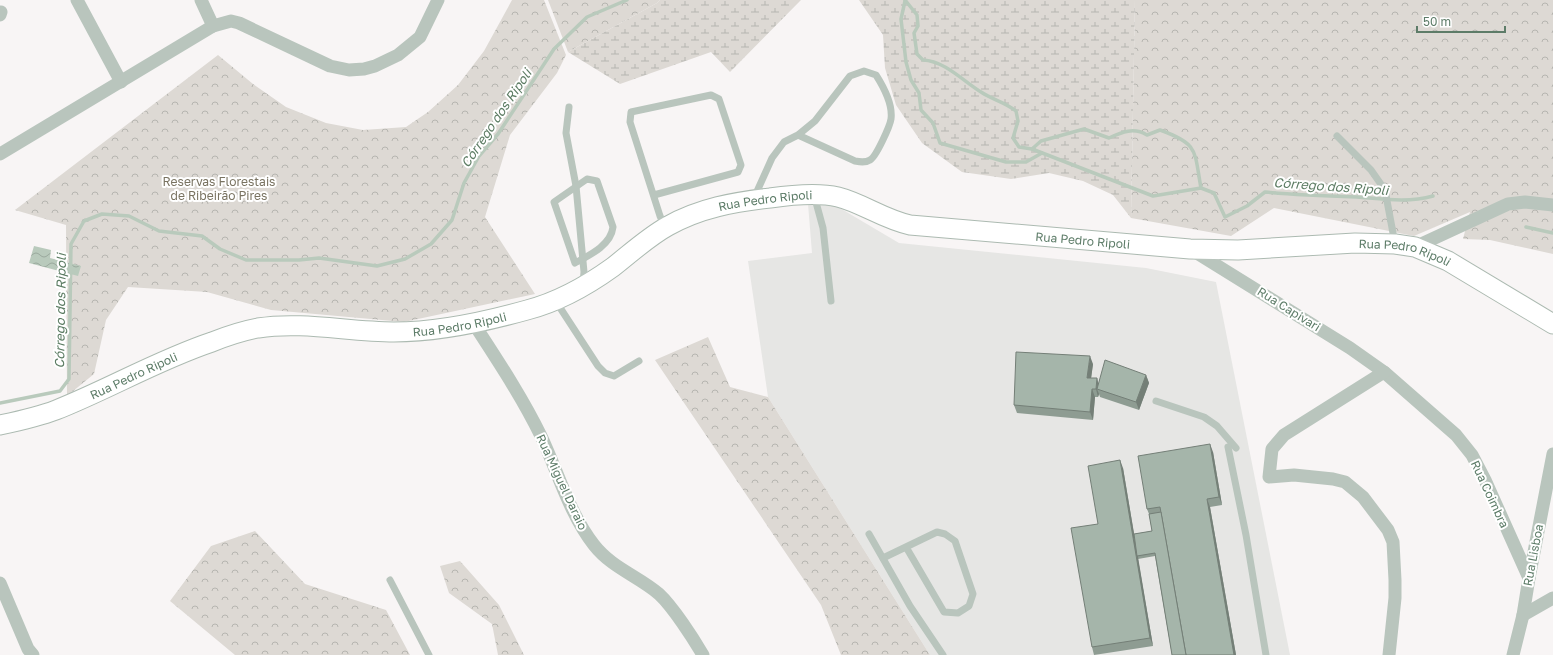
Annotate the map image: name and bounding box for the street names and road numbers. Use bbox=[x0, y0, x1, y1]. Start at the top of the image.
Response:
street label: Rua Pedro Ripoli bbox=[717, 187, 813, 214]
street label: Rua Pedro Ripoli bbox=[1035, 228, 1131, 251]
street label: Rua Pedro Ripoli bbox=[1359, 236, 1454, 269]
street label: Rua Capivari bbox=[1255, 284, 1323, 334]
street label: Rua Pedro Ripoli bbox=[412, 308, 508, 339]
street label: Rua Pedro Ripoli bbox=[87, 349, 180, 402]
street label: Rua Miguel Daraio bbox=[533, 432, 591, 532]
street label: Rua Coimbra bbox=[1468, 458, 1512, 530]
street label: Rua Lisboa bbox=[1520, 523, 1546, 587]

